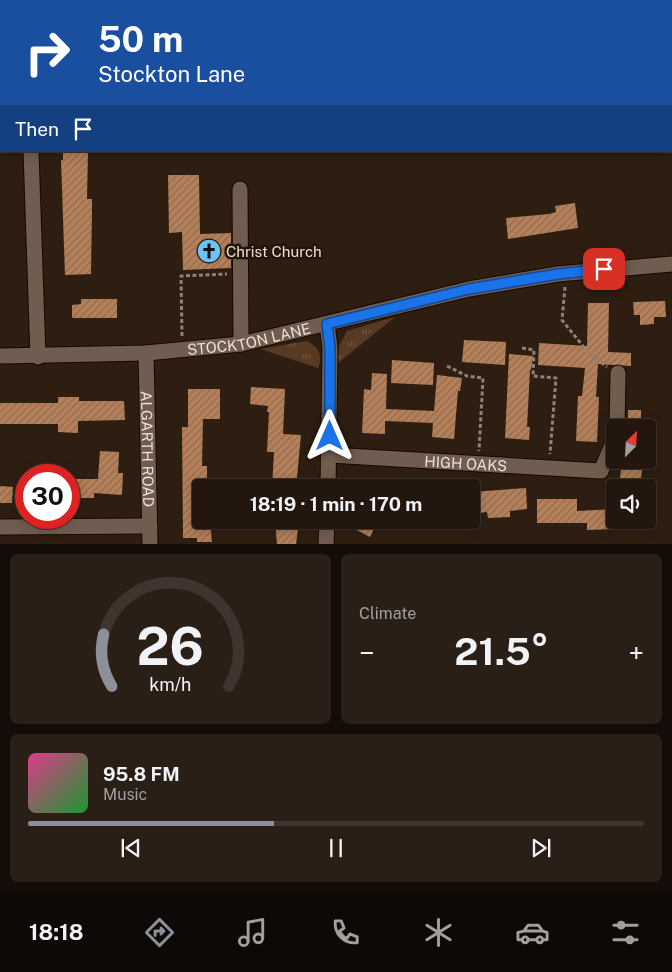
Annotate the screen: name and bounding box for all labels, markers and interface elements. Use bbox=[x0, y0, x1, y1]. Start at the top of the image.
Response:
text: 50 m bbox=[98, 19, 183, 60]
icon: right bbox=[15, 20, 80, 85]
text: Stockton Lane bbox=[98, 61, 245, 87]
icon: arrive bbox=[69, 115, 97, 143]
text: Then bbox=[15, 118, 59, 140]
church icon: Christ Church bbox=[196, 238, 222, 264]
place label: Christ Church bbox=[226, 243, 322, 260]
pin bbox=[583, 248, 625, 290]
icon: arrive bbox=[590, 255, 618, 283]
street label: STOCKTON LANE bbox=[186, 319, 312, 358]
street label: ALGARTH ROAD bbox=[138, 391, 158, 507]
position arrow bbox=[303, 409, 355, 461]
north arrow bbox=[606, 419, 656, 469]
map controls bbox=[606, 419, 656, 529]
street label: HIGH OAKS bbox=[424, 452, 508, 474]
speed limit sign: 30 bbox=[15, 464, 80, 529]
button: sound bbox=[606, 479, 656, 529]
text: 18:19 · 1 min · 170 m bbox=[250, 493, 422, 515]
text: Climate bbox=[359, 604, 416, 623]
text: 26 bbox=[137, 616, 204, 677]
text: 21.5° bbox=[454, 629, 549, 674]
text: − bbox=[359, 636, 375, 669]
text: + bbox=[628, 636, 644, 669]
text: km/h bbox=[149, 674, 192, 695]
text: 95.8 FM bbox=[103, 763, 180, 785]
text: Music bbox=[103, 785, 147, 804]
icon: previous bbox=[117, 834, 145, 862]
icon: pause bbox=[322, 834, 350, 862]
icon: next bbox=[527, 834, 555, 862]
icon: directions bbox=[142, 915, 177, 950]
icon: music bbox=[235, 915, 270, 950]
icon: phone bbox=[328, 915, 363, 950]
icon: climate bbox=[421, 915, 456, 950]
icon: car bbox=[515, 915, 550, 950]
icon: filters bbox=[608, 915, 643, 950]
text: 18:18 bbox=[29, 919, 83, 945]

